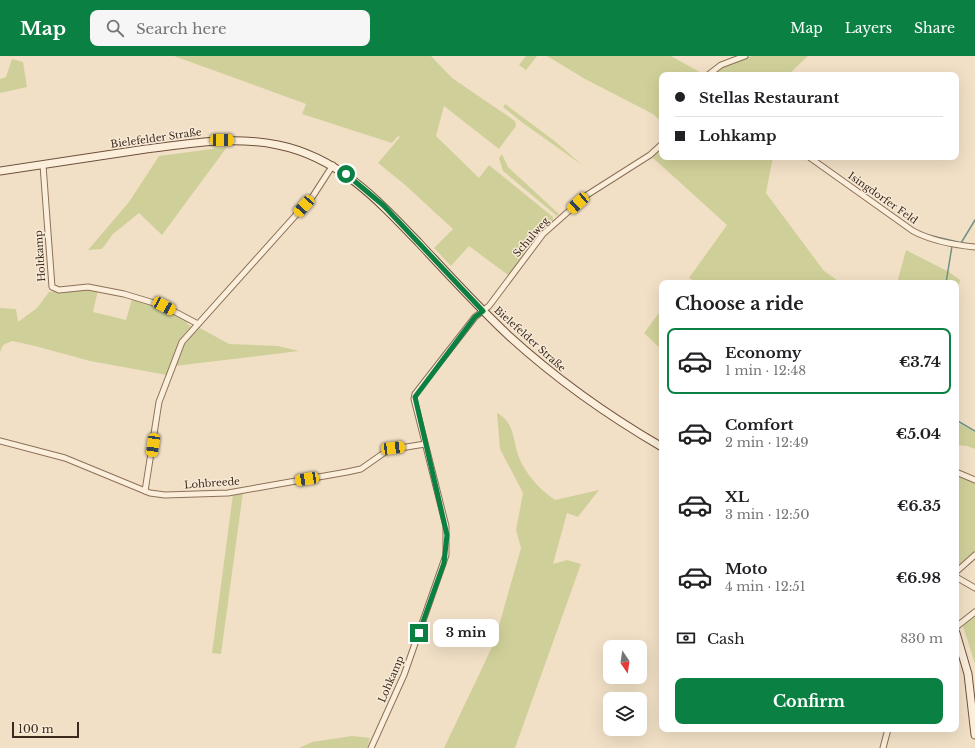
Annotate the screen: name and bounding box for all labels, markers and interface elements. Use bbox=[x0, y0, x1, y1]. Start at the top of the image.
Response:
search box bbox=[90, 10, 370, 46]
text: Map bbox=[20, 17, 66, 40]
icon: search bbox=[104, 17, 126, 39]
text: Search here bbox=[136, 19, 227, 38]
text: Map bbox=[790, 19, 823, 37]
text: Layers bbox=[845, 19, 892, 37]
text: Share bbox=[914, 19, 955, 37]
text: Stellas Restaurant bbox=[699, 88, 839, 107]
street label: Bielefelder Straße bbox=[110, 125, 203, 151]
text: Lohkamp bbox=[699, 126, 777, 145]
car bbox=[210, 134, 234, 146]
route start bbox=[337, 165, 355, 183]
street label: Isingdorfer Feld bbox=[846, 169, 921, 227]
car bbox=[565, 191, 591, 215]
car bbox=[292, 193, 316, 219]
street label: Schulweg bbox=[510, 214, 553, 260]
street label: Holtkamp bbox=[32, 230, 48, 282]
text: Choose a ride bbox=[675, 293, 804, 315]
car bbox=[151, 295, 177, 317]
street label: Bielefelder Straße bbox=[492, 303, 569, 375]
icon: car bbox=[677, 343, 713, 379]
text: Economy bbox=[725, 343, 802, 362]
text: €3.74 bbox=[899, 352, 941, 371]
text: 1 min · 12:48 bbox=[725, 362, 806, 379]
icon: car bbox=[677, 415, 713, 451]
text: Comfort bbox=[725, 415, 793, 434]
text: €5.04 bbox=[896, 424, 941, 443]
car bbox=[145, 432, 161, 458]
text: 2 min · 12:49 bbox=[725, 434, 809, 451]
car bbox=[380, 441, 406, 455]
car bbox=[294, 471, 320, 487]
street label: Lohbreede bbox=[184, 475, 241, 491]
icon: car bbox=[677, 487, 713, 523]
text: XL bbox=[725, 487, 749, 506]
text: €6.35 bbox=[897, 496, 941, 515]
text: 3 min · 12:50 bbox=[725, 506, 809, 523]
icon: car bbox=[677, 559, 713, 595]
text: Moto bbox=[725, 559, 767, 578]
text: €6.98 bbox=[896, 568, 941, 587]
text: 4 min · 12:51 bbox=[725, 578, 806, 595]
callout: 3 min bbox=[433, 619, 499, 647]
route end bbox=[410, 624, 428, 642]
text: 3 min bbox=[446, 624, 486, 641]
icon: cash bbox=[675, 627, 697, 649]
text: Cash bbox=[707, 629, 744, 648]
text: 830 m bbox=[900, 630, 943, 647]
north arrow bbox=[603, 640, 647, 684]
map controls bbox=[603, 640, 647, 736]
street label: Lohkamp bbox=[375, 653, 407, 705]
button: Confirm bbox=[675, 678, 943, 724]
button: layers bbox=[603, 692, 647, 736]
scale bar bbox=[12, 720, 79, 739]
text: 100 m bbox=[18, 722, 54, 736]

